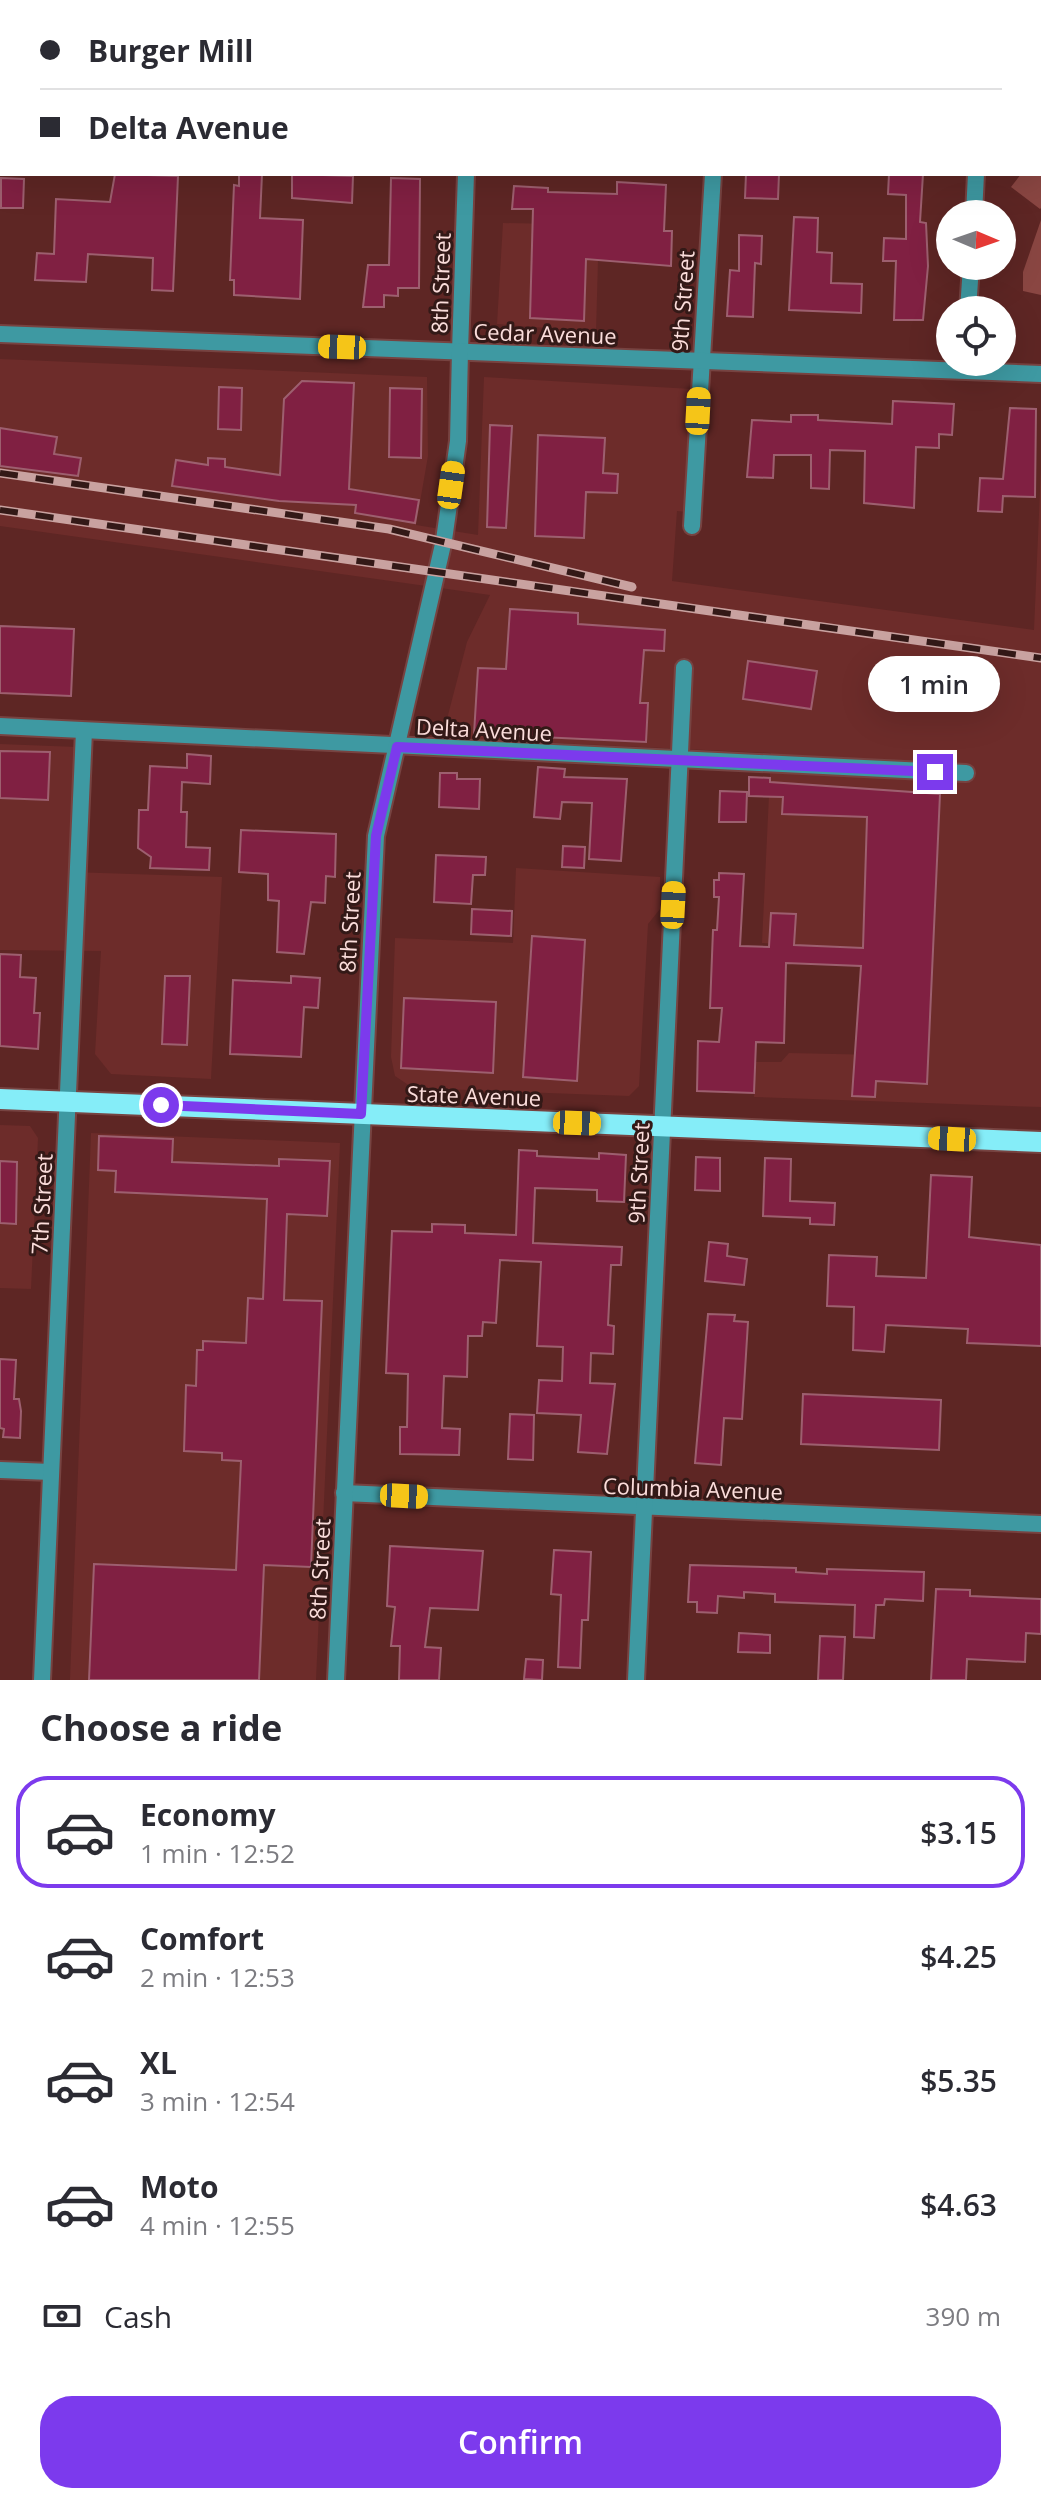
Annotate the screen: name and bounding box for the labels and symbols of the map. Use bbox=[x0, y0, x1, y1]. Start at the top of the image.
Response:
north arrow bbox=[936, 200, 1016, 280]
street label: 8th Street bbox=[423, 232, 457, 334]
street label: 9th Street bbox=[664, 249, 700, 352]
street label: Cedar Avenue bbox=[473, 316, 617, 350]
car bbox=[318, 334, 366, 360]
car bbox=[685, 386, 711, 436]
car bbox=[436, 460, 466, 510]
callout: 1 min bbox=[869, 656, 1001, 712]
street label: Delta Avenue bbox=[415, 710, 553, 748]
route end bbox=[917, 754, 953, 790]
street label: 8th Street bbox=[331, 871, 367, 973]
car bbox=[660, 880, 686, 930]
street label: State Avenue bbox=[406, 1078, 542, 1112]
route start bbox=[143, 1087, 179, 1123]
car bbox=[553, 1110, 601, 1136]
street label: 9th Street bbox=[620, 1122, 656, 1224]
car bbox=[927, 1126, 977, 1152]
street label: 7th Street bbox=[23, 1153, 59, 1255]
street label: Columbia Avenue bbox=[603, 1470, 783, 1506]
car bbox=[379, 1483, 429, 1509]
street label: 8th Street bbox=[301, 1518, 337, 1620]

